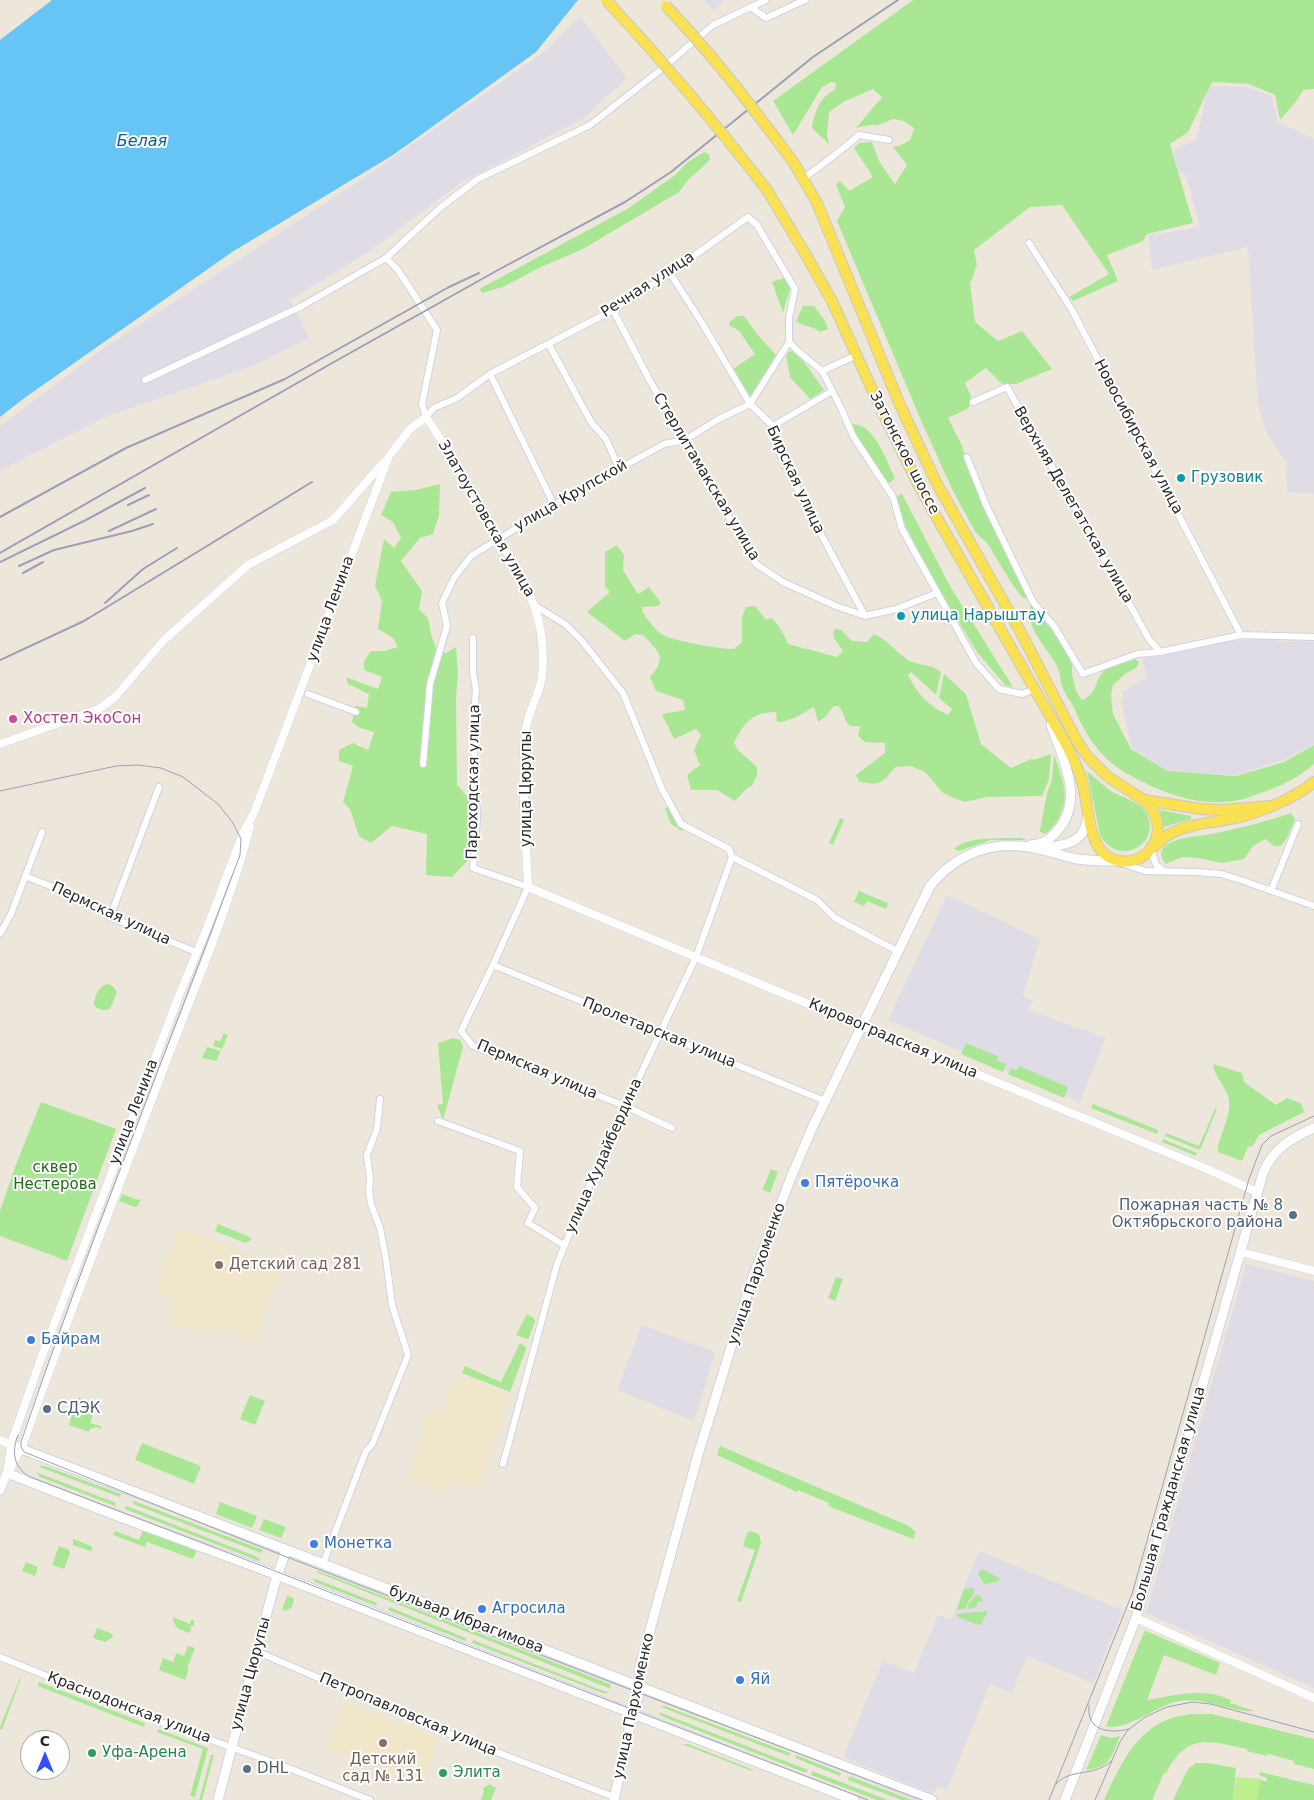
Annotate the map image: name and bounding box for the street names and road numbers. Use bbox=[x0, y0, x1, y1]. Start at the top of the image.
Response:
street label: Речная улица bbox=[598, 248, 698, 322]
street label: Новосибирская улица bbox=[1089, 356, 1187, 518]
street label: Затонское шоссе bbox=[865, 388, 943, 518]
street label: Стерлитамакская улица bbox=[649, 390, 763, 564]
street label: Верхняя Делегатская улица bbox=[1009, 403, 1137, 607]
street label: Бирская улица bbox=[762, 423, 828, 537]
street label: Златоустовская улица bbox=[434, 437, 538, 601]
street label: улица Крупской bbox=[511, 456, 631, 536]
street label: улица Ленина bbox=[303, 554, 359, 664]
street label: Пароходская улица bbox=[464, 704, 484, 860]
street label: улица Цюрупы bbox=[518, 731, 536, 847]
street label: Пермская улица bbox=[49, 879, 173, 949]
street label: Пролетарская улица bbox=[580, 994, 738, 1072]
street label: Кировоградская улица bbox=[806, 995, 980, 1083]
street label: Пермская улица bbox=[474, 1036, 600, 1104]
street label: улица Ленина bbox=[106, 1057, 162, 1167]
street label: улица Худайбердина bbox=[562, 1076, 646, 1236]
street label: улица Пархоменко bbox=[724, 1201, 790, 1347]
street label: Большая Гражданская улица bbox=[1128, 1384, 1210, 1614]
street label: бульвар Ибрагимова bbox=[386, 1582, 546, 1658]
street label: улица Цюрупы bbox=[227, 1615, 275, 1733]
street label: улица Пархоменко bbox=[610, 1631, 658, 1781]
street label: Краснодонская улица bbox=[45, 1668, 213, 1748]
street label: Петропавловская улица bbox=[316, 1669, 500, 1761]

